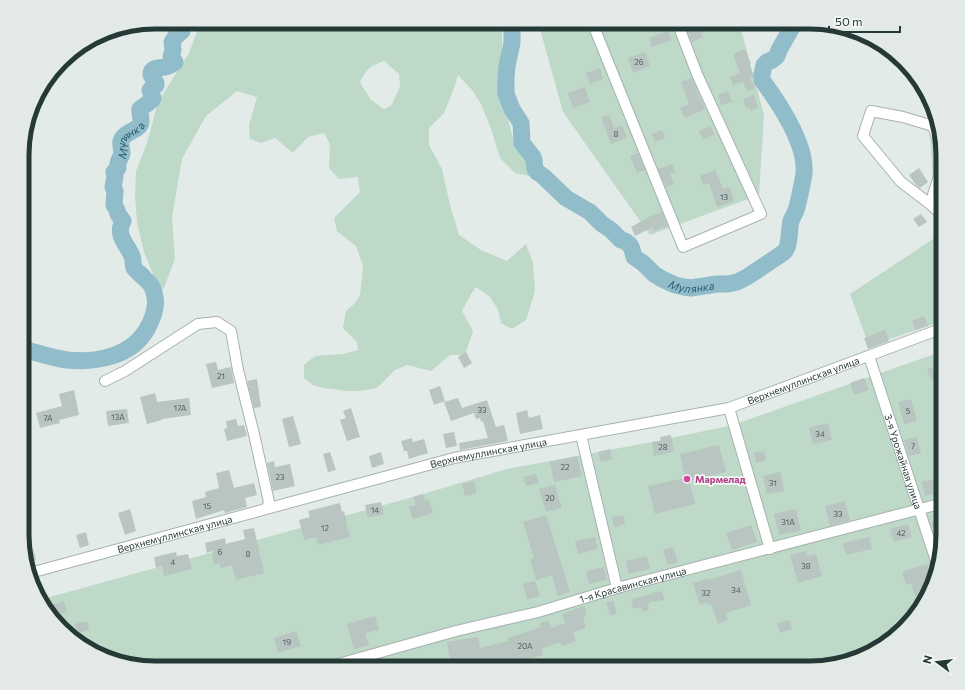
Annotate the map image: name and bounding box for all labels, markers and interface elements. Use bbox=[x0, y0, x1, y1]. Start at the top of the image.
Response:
scale bar bbox=[829, 8, 900, 34]
text: 50 m bbox=[835, 14, 863, 28]
house number: 26 bbox=[634, 57, 644, 67]
water label: Мулянка bbox=[114, 120, 147, 160]
house number: 8 bbox=[614, 129, 619, 139]
house number: 13 bbox=[720, 192, 728, 202]
water label: Мулянка bbox=[667, 277, 715, 295]
street label: Верхнемуллинская улица bbox=[745, 354, 861, 407]
house number: 21 bbox=[217, 371, 225, 381]
house number: 17А bbox=[174, 403, 187, 413]
house number: 33 bbox=[477, 405, 487, 415]
house number: 5 bbox=[906, 406, 911, 416]
house number: 13А bbox=[111, 412, 125, 422]
street label: 3-я Урожайная улица bbox=[882, 412, 925, 511]
house number: 7А bbox=[43, 413, 53, 423]
house number: 34 bbox=[815, 429, 825, 439]
street label: Верхнемуллинская улица bbox=[429, 435, 548, 470]
house number: 7 bbox=[911, 441, 915, 451]
house number: 28 bbox=[658, 442, 668, 452]
house number: 22 bbox=[561, 462, 570, 472]
house number: 23 bbox=[276, 472, 285, 482]
place label: Мармелад bbox=[695, 473, 746, 485]
marker: Мармелад bbox=[682, 474, 692, 484]
house number: 31 bbox=[769, 478, 777, 488]
house number: 20 bbox=[545, 493, 555, 503]
house number: 15 bbox=[203, 501, 211, 511]
house number: 14 bbox=[371, 505, 379, 515]
house number: 33 bbox=[833, 509, 843, 519]
street label: Верхнемуллинская улица bbox=[116, 512, 234, 555]
house number: 31А bbox=[781, 517, 795, 527]
house number: 12 bbox=[321, 523, 329, 533]
house number: 42 bbox=[896, 528, 906, 538]
house number: 6 bbox=[218, 547, 223, 557]
house number: 8 bbox=[246, 549, 251, 559]
house number: 4 bbox=[171, 557, 176, 567]
house number: 38 bbox=[801, 561, 811, 571]
street label: 1-я Красавинская улица bbox=[578, 564, 688, 605]
house number: 34 bbox=[731, 585, 741, 595]
house number: 32 bbox=[702, 588, 711, 598]
house number: 19 bbox=[283, 637, 291, 647]
house number: 20А bbox=[518, 641, 533, 651]
north arrow bbox=[917, 642, 957, 682]
text: N bbox=[920, 654, 934, 665]

